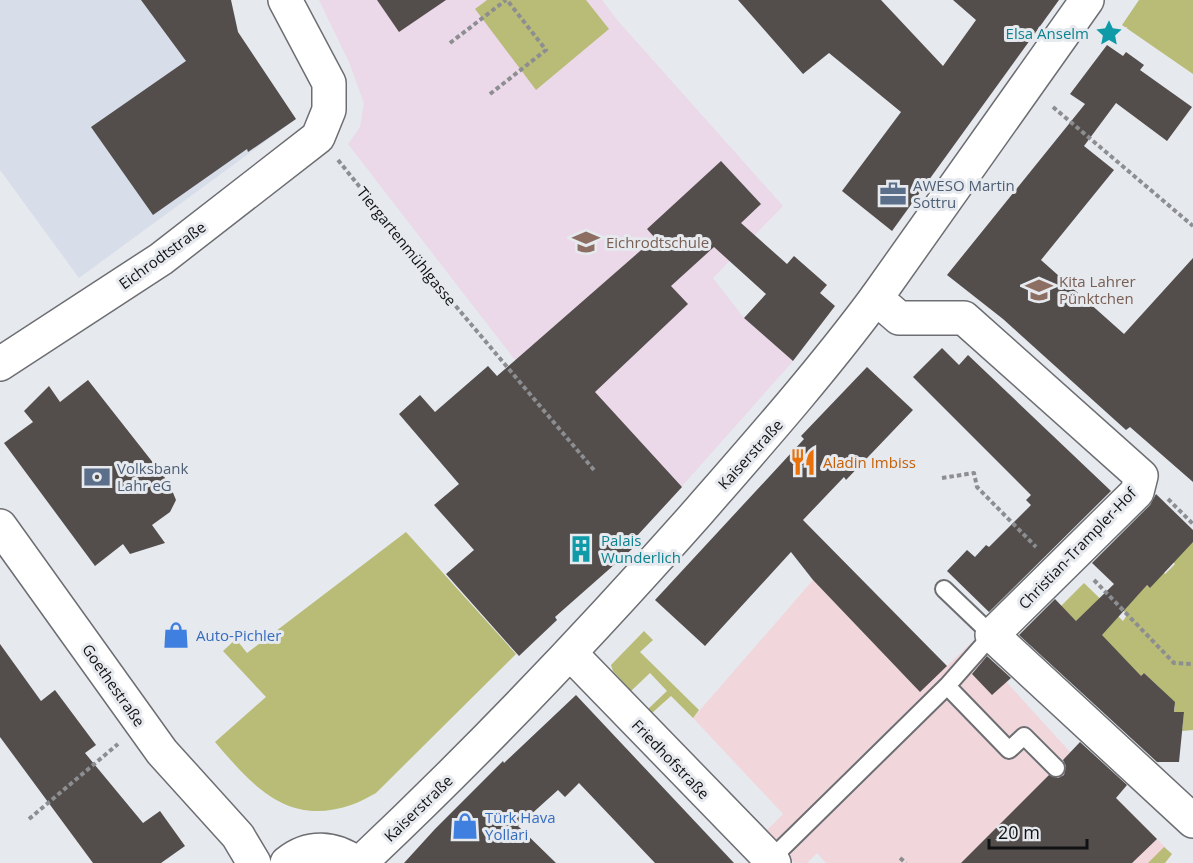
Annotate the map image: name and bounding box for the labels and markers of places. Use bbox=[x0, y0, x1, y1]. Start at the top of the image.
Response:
place icon: Elsa Anselm bbox=[1094, 18, 1124, 48]
place label: Elsa Anselm bbox=[1006, 23, 1089, 43]
place label: AWESO Martin Sottru bbox=[913, 175, 1015, 212]
office icon: AWESO Martin Sottru bbox=[878, 179, 908, 209]
school or university icon: Eichrodtschule bbox=[571, 227, 601, 257]
place label: Eichrodtschule bbox=[606, 232, 709, 252]
place label: Kita Lahrer Pünktchen bbox=[1059, 271, 1136, 308]
school or university icon: Kita Lahrer Pünktchen bbox=[1024, 275, 1054, 305]
restaurant icon: Aladin Imbiss bbox=[788, 447, 818, 477]
place label: Aladin Imbiss bbox=[823, 452, 916, 472]
place label: Volksbank Lahr eG bbox=[117, 458, 188, 495]
bank icon: Volksbank Lahr eG bbox=[82, 462, 112, 492]
place label: Palais Wunderlich bbox=[601, 530, 681, 567]
building icon: Palais Wunderlich bbox=[566, 534, 596, 564]
shop icon: Auto-Pichler bbox=[161, 620, 191, 650]
place label: Auto-Pichler bbox=[196, 625, 281, 645]
place label: Türk Hava Yollari bbox=[485, 807, 556, 844]
shop icon: Türk Hava Yollari bbox=[450, 811, 480, 841]

